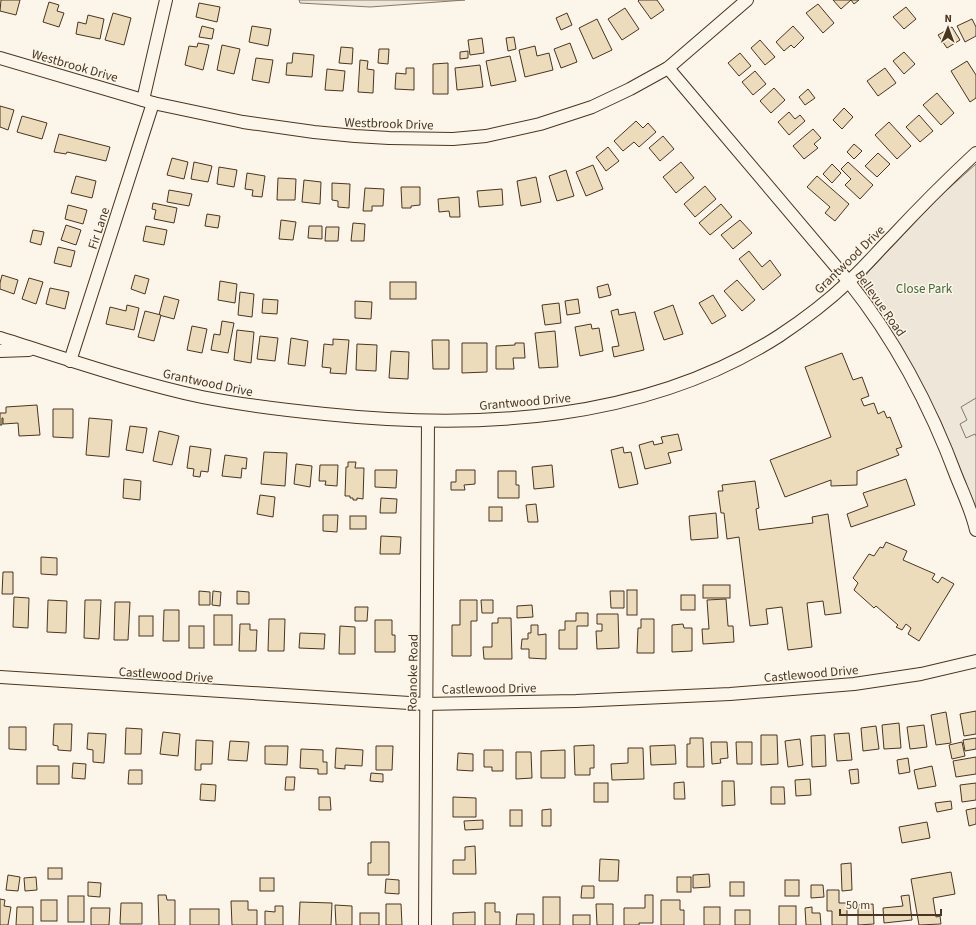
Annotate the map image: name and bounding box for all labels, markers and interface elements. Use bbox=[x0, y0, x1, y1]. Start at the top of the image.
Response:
north arrow bbox=[928, 8, 968, 48]
text: N bbox=[944, 11, 952, 26]
street label: Westbrook Drive bbox=[29, 45, 120, 87]
street label: Westbrook Drive bbox=[344, 113, 434, 135]
street label: Fir Lane bbox=[84, 205, 114, 252]
street label: Grantwood Drive bbox=[810, 221, 889, 298]
street label: Bellevue Road bbox=[851, 267, 910, 340]
park label: Close Park bbox=[896, 280, 953, 298]
street label: Grantwood Drive bbox=[161, 365, 254, 401]
street label: Grantwood Drive bbox=[479, 389, 572, 415]
street label: Roanoke Road bbox=[403, 634, 423, 712]
street label: Castlewood Drive bbox=[763, 661, 859, 687]
street label: Castlewood Drive bbox=[118, 663, 214, 687]
street label: Castlewood Drive bbox=[441, 679, 537, 699]
scale bar bbox=[840, 891, 941, 917]
text: 50 m bbox=[846, 897, 870, 914]

